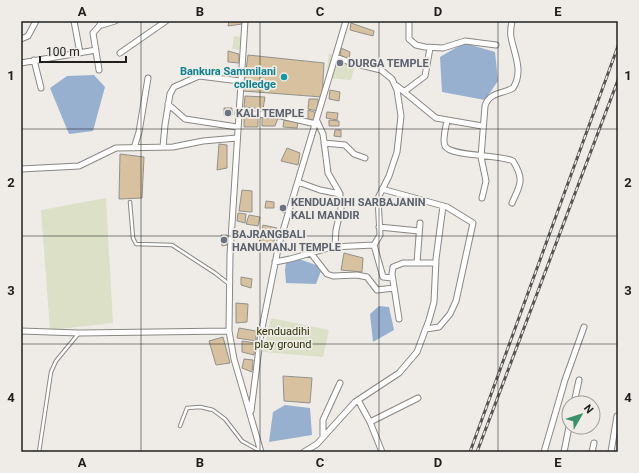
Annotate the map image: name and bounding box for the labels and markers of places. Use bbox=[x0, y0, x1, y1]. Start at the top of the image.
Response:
place label: DURGA TEMPLE bbox=[348, 57, 429, 70]
marker: DURGA TEMPLE bbox=[335, 58, 345, 68]
place label: Bankura Sammilani colledge bbox=[180, 65, 276, 91]
marker: Bankura Sammilani colledge bbox=[279, 72, 289, 82]
place label: KALI TEMPLE bbox=[236, 107, 304, 120]
marker: KALI TEMPLE bbox=[223, 108, 233, 118]
place label: KENDUADIHI SARBAJANIN KALI MANDIR bbox=[291, 196, 426, 222]
marker: KENDUADIHI SARBAJANIN KALI MANDIR bbox=[278, 203, 288, 213]
place label: BAJRANGBALI HANUMANJI TEMPLE bbox=[232, 228, 341, 254]
marker: BAJRANGBALI HANUMANJI TEMPLE bbox=[219, 235, 229, 245]

